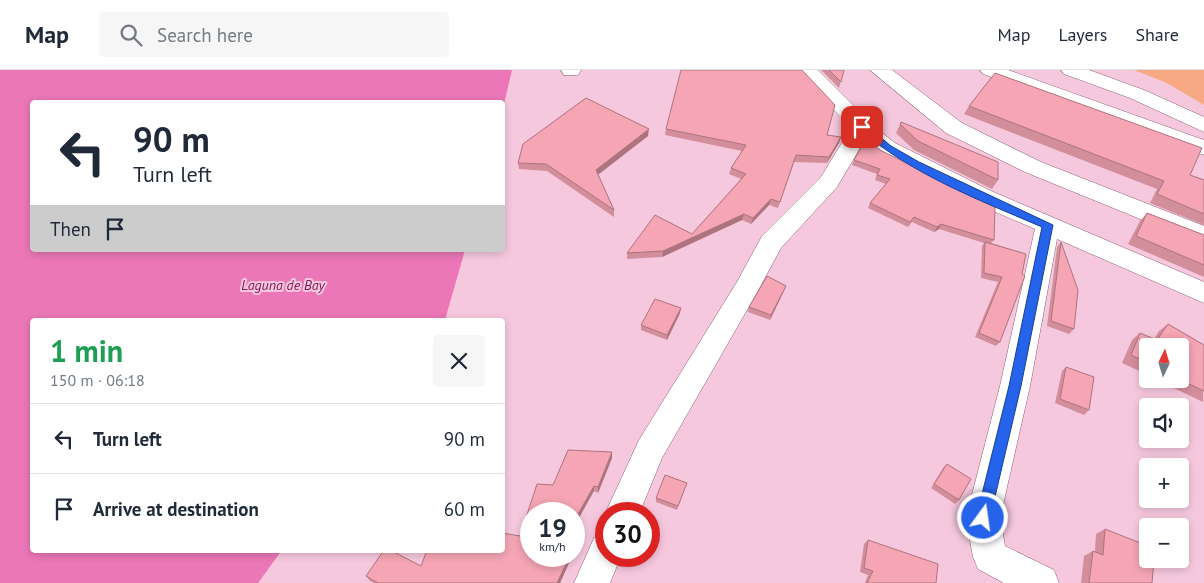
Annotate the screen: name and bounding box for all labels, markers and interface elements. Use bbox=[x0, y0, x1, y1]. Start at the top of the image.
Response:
search box bbox=[99, 12, 449, 57]
text: Map bbox=[25, 19, 69, 50]
icon: search bbox=[117, 21, 145, 49]
text: Search here bbox=[157, 23, 253, 47]
text: Map bbox=[998, 23, 1030, 46]
text: Layers bbox=[1058, 23, 1107, 46]
text: Share bbox=[1135, 23, 1179, 46]
pin bbox=[841, 106, 883, 148]
icon: arrive bbox=[848, 113, 876, 141]
text: 90 m bbox=[133, 116, 210, 162]
icon: left bbox=[50, 120, 115, 185]
text: Turn left bbox=[133, 160, 212, 188]
icon: arrive bbox=[101, 215, 129, 243]
text: Then bbox=[50, 217, 91, 241]
water label: Laguna de Bay bbox=[241, 276, 326, 294]
text: 1 min bbox=[50, 331, 123, 370]
button: close bbox=[433, 335, 485, 387]
north arrow bbox=[1139, 338, 1189, 388]
map controls bbox=[1139, 338, 1189, 568]
text: 150 m · 06:18 bbox=[50, 370, 145, 390]
button: sound bbox=[1139, 398, 1189, 448]
icon: left bbox=[50, 425, 78, 453]
text: Turn left bbox=[93, 427, 162, 451]
text: 90 m bbox=[444, 427, 485, 451]
button: + bbox=[1139, 458, 1189, 508]
position arrow bbox=[956, 491, 1008, 543]
icon: arrive bbox=[50, 495, 78, 523]
text: Arrive at destination bbox=[93, 497, 259, 521]
text: 60 m bbox=[444, 497, 485, 521]
speed limit sign: 30 bbox=[595, 502, 660, 567]
text: 19 bbox=[538, 512, 567, 544]
button: − bbox=[1139, 518, 1189, 568]
text: km/h bbox=[539, 539, 566, 554]

